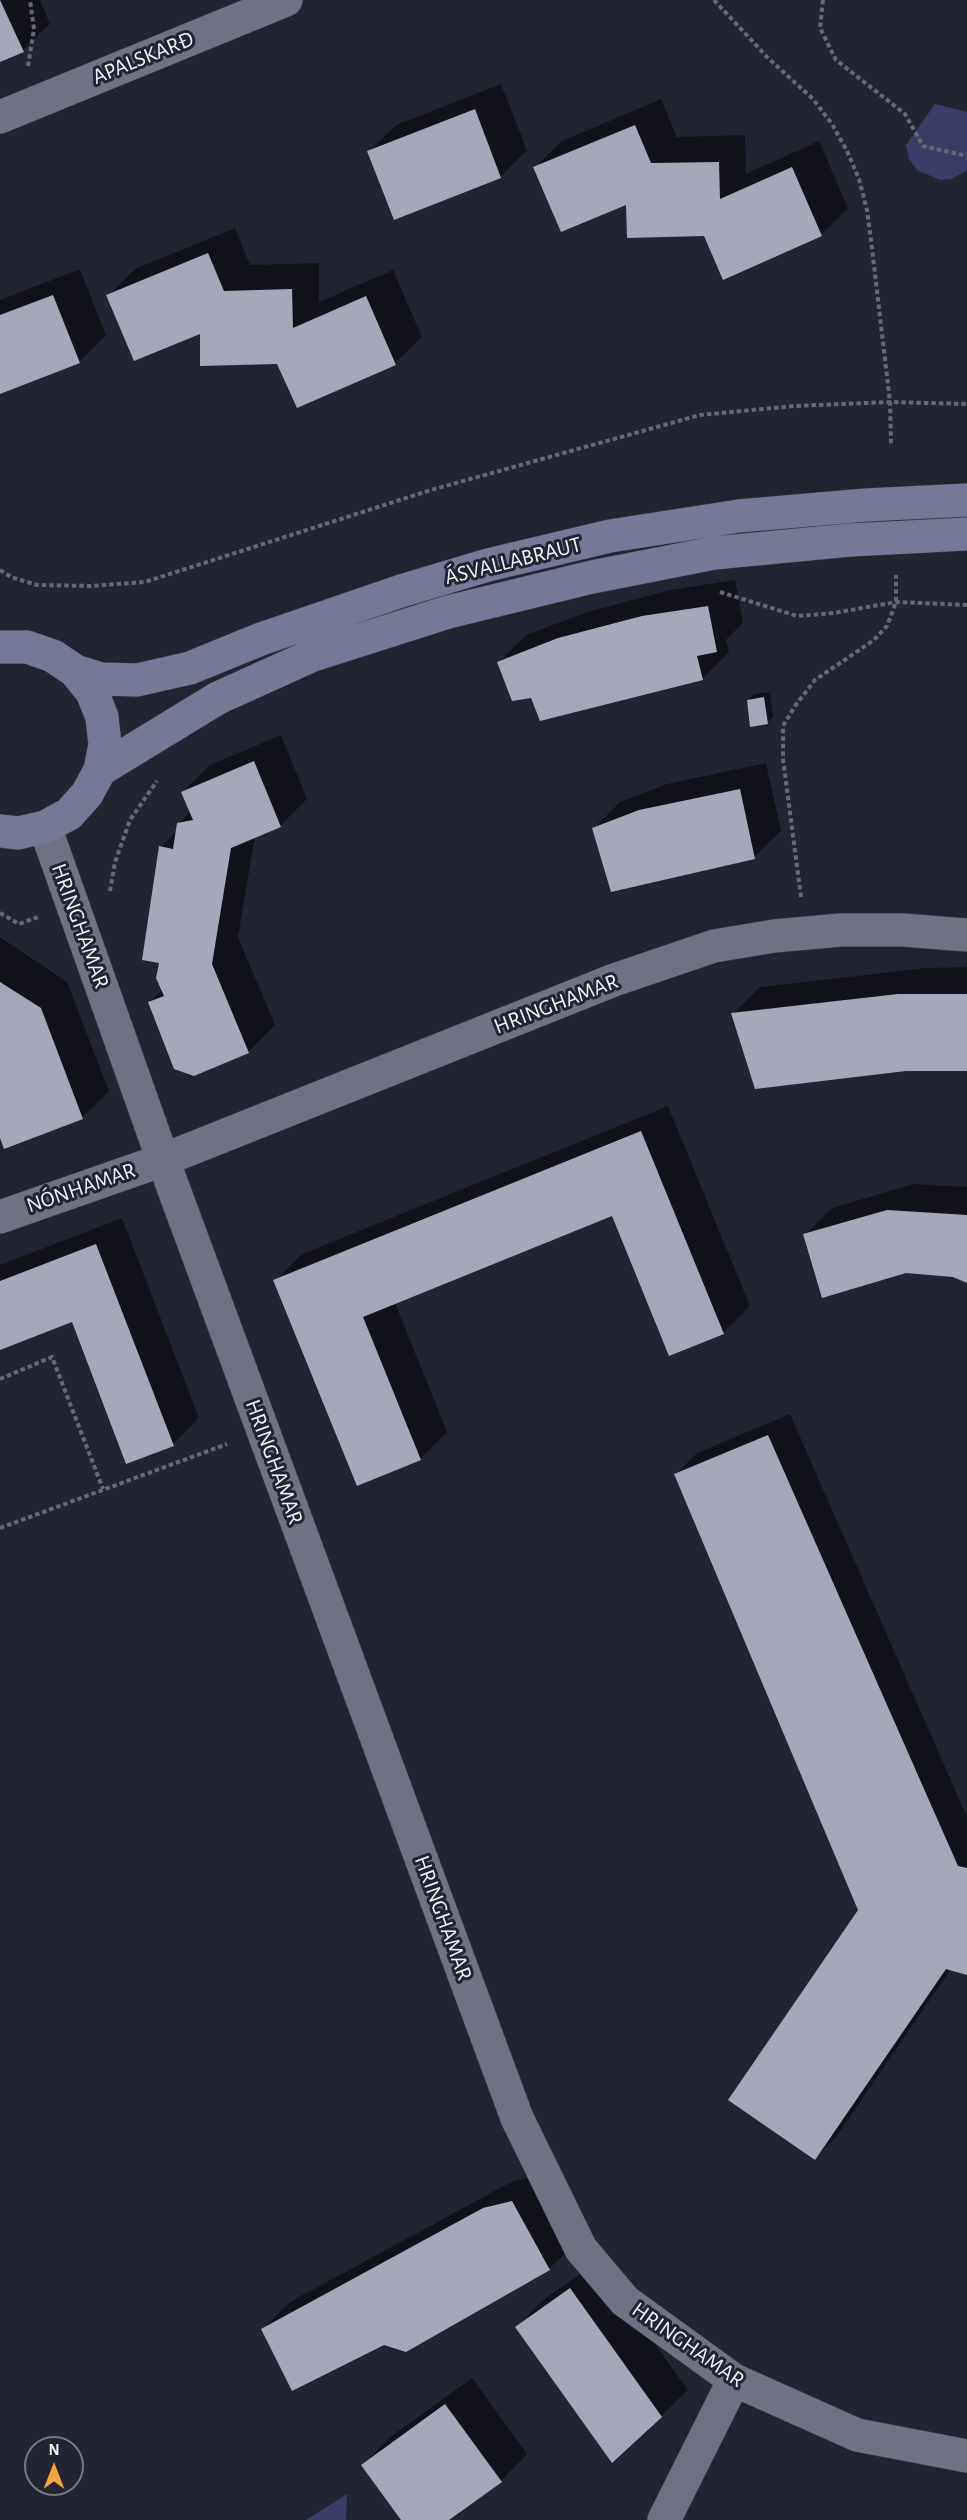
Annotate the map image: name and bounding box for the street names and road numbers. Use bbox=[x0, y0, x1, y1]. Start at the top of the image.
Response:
street label: APALSKARÐ bbox=[88, 26, 198, 90]
street label: ÁSVALLABRAUT bbox=[442, 531, 584, 591]
street label: HRINGHAMAR bbox=[45, 860, 115, 992]
street label: HRINGHAMAR bbox=[490, 968, 622, 1040]
street label: NÓNHAMAR bbox=[23, 1157, 139, 1219]
street label: HRINGHAMAR bbox=[239, 1396, 309, 1528]
street label: HRINGHAMAR bbox=[408, 1852, 478, 1984]
street label: HRINGHAMAR bbox=[627, 2297, 749, 2393]

